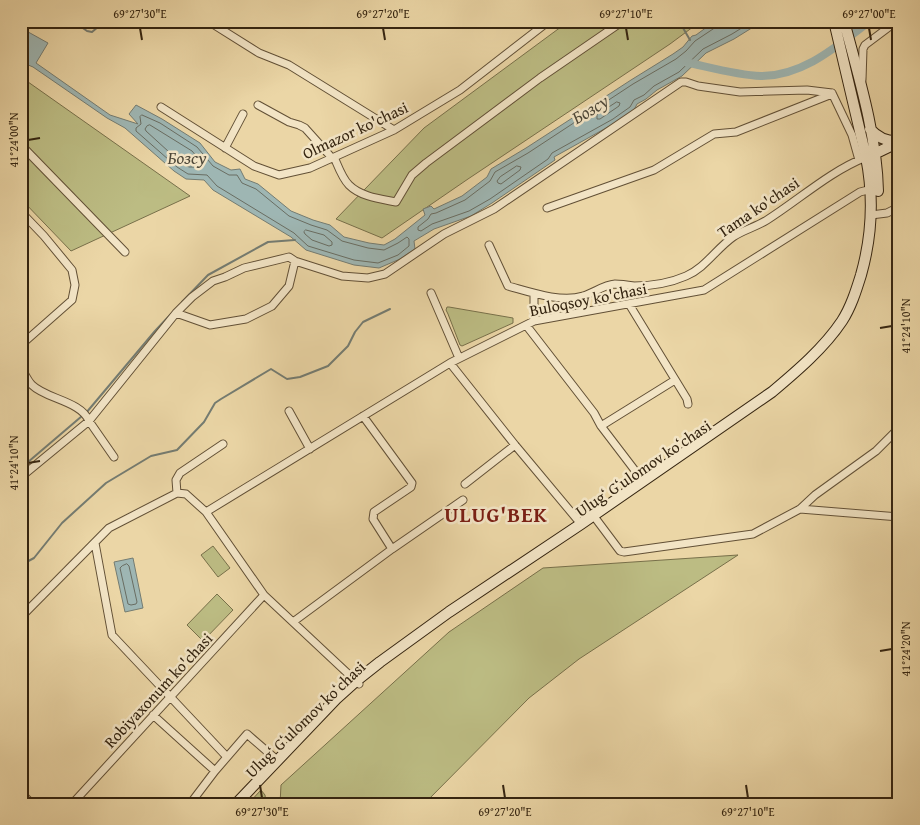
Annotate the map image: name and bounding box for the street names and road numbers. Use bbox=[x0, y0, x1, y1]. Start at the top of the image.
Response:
street label: Olmazor ko'chasi bbox=[298, 95, 412, 165]
street label: Tama ko'chasi bbox=[712, 170, 804, 243]
street label: Buloqsoy ko'chasi bbox=[527, 276, 649, 322]
street label: Ulugʻ Gʻulomov koʻchasi bbox=[570, 413, 716, 522]
street label: Robiyaxonum ko'chasi bbox=[98, 627, 218, 753]
street label: Ulugʻ Gʻulomov koʻchasi bbox=[239, 655, 371, 783]

